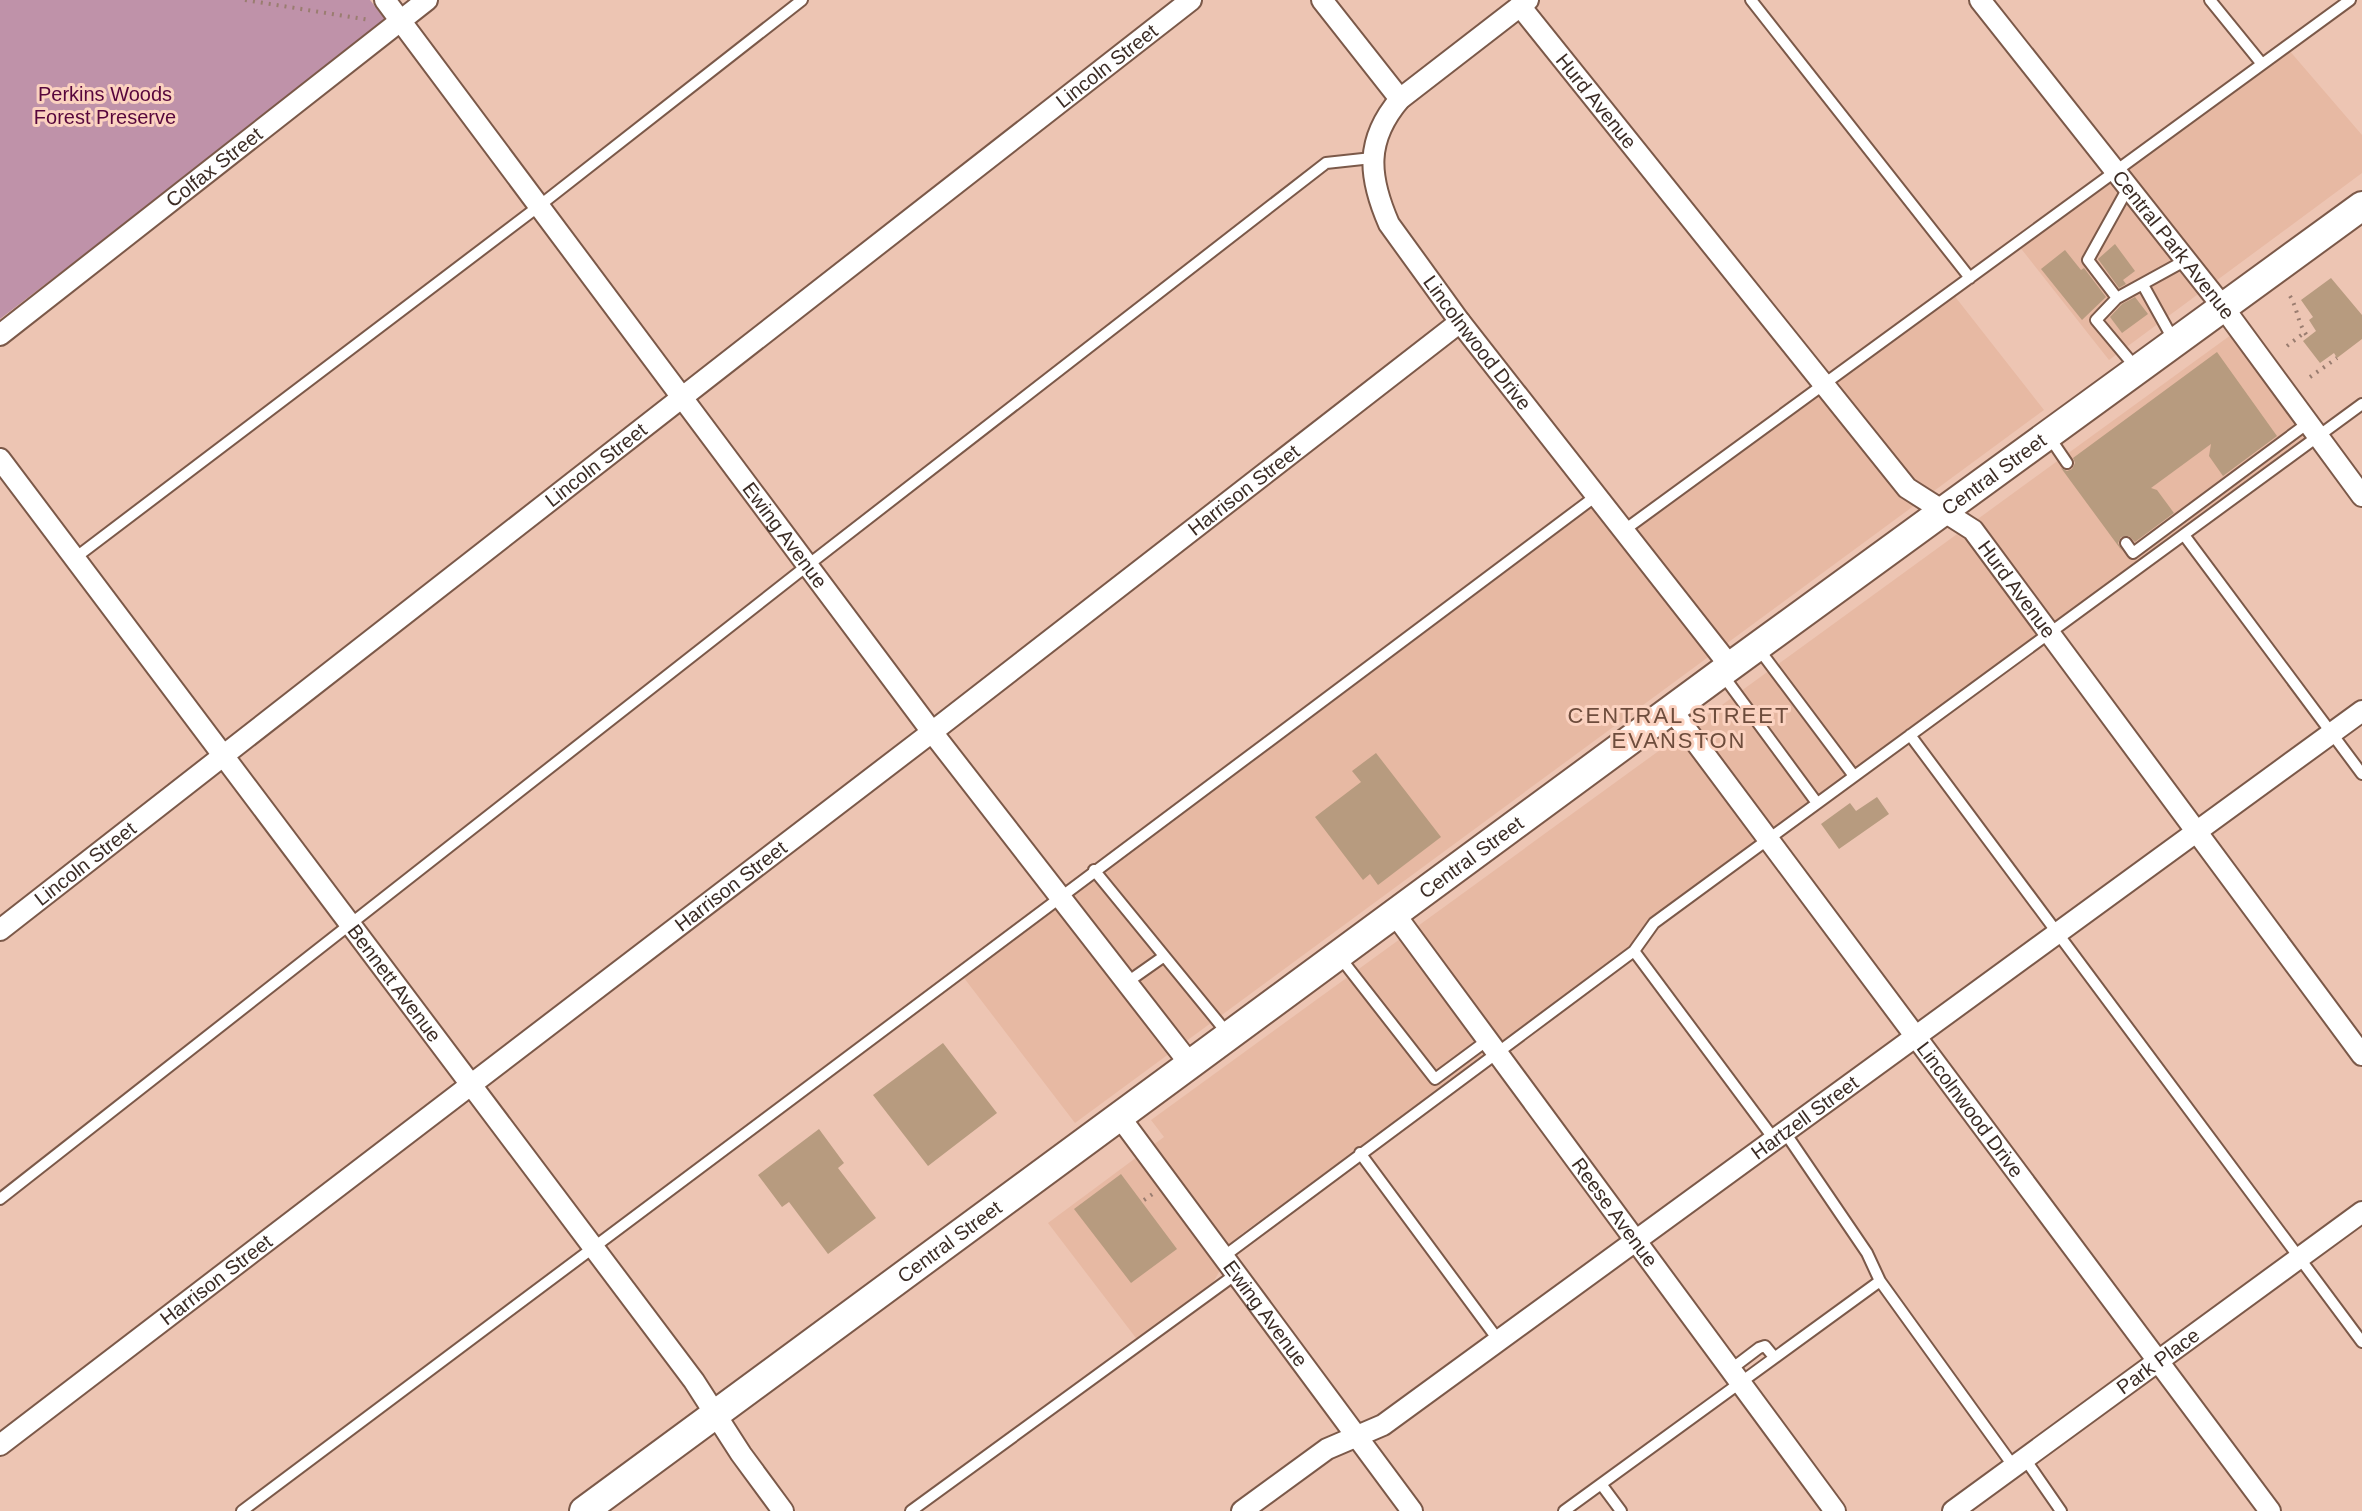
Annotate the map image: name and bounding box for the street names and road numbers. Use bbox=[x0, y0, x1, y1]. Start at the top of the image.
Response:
street label: Lincoln Street bbox=[1052, 19, 1162, 112]
street label: Hurd Avenue bbox=[1552, 49, 1641, 153]
street label: Colfax Street bbox=[162, 122, 267, 211]
street label: Central Park Avenue bbox=[2108, 166, 2239, 323]
street label: Lincolnwood Drive bbox=[1419, 271, 1536, 414]
street label: Lincoln Street bbox=[541, 418, 651, 511]
street label: Central Street bbox=[1937, 429, 2051, 519]
street label: Harrison Street bbox=[1184, 440, 1304, 540]
street label: Ewing Avenue bbox=[738, 478, 832, 592]
street label: Hurd Avenue bbox=[1974, 536, 2060, 642]
street label: Central Street bbox=[1415, 811, 1528, 903]
street label: Lincoln Street bbox=[30, 817, 140, 910]
street label: Harrison Street bbox=[671, 836, 791, 936]
street label: Bennett Avenue bbox=[343, 920, 446, 1046]
street label: Lincolnwood Drive bbox=[1912, 1038, 2028, 1182]
street label: Hartzell Street bbox=[1747, 1071, 1863, 1164]
street label: Reese Avenue bbox=[1567, 1154, 1662, 1271]
street label: Central Street bbox=[893, 1196, 1006, 1287]
street label: Harrison Street bbox=[156, 1230, 277, 1329]
street label: Ewing Avenue bbox=[1219, 1256, 1312, 1371]
street label: Park Place bbox=[2113, 1324, 2204, 1399]

